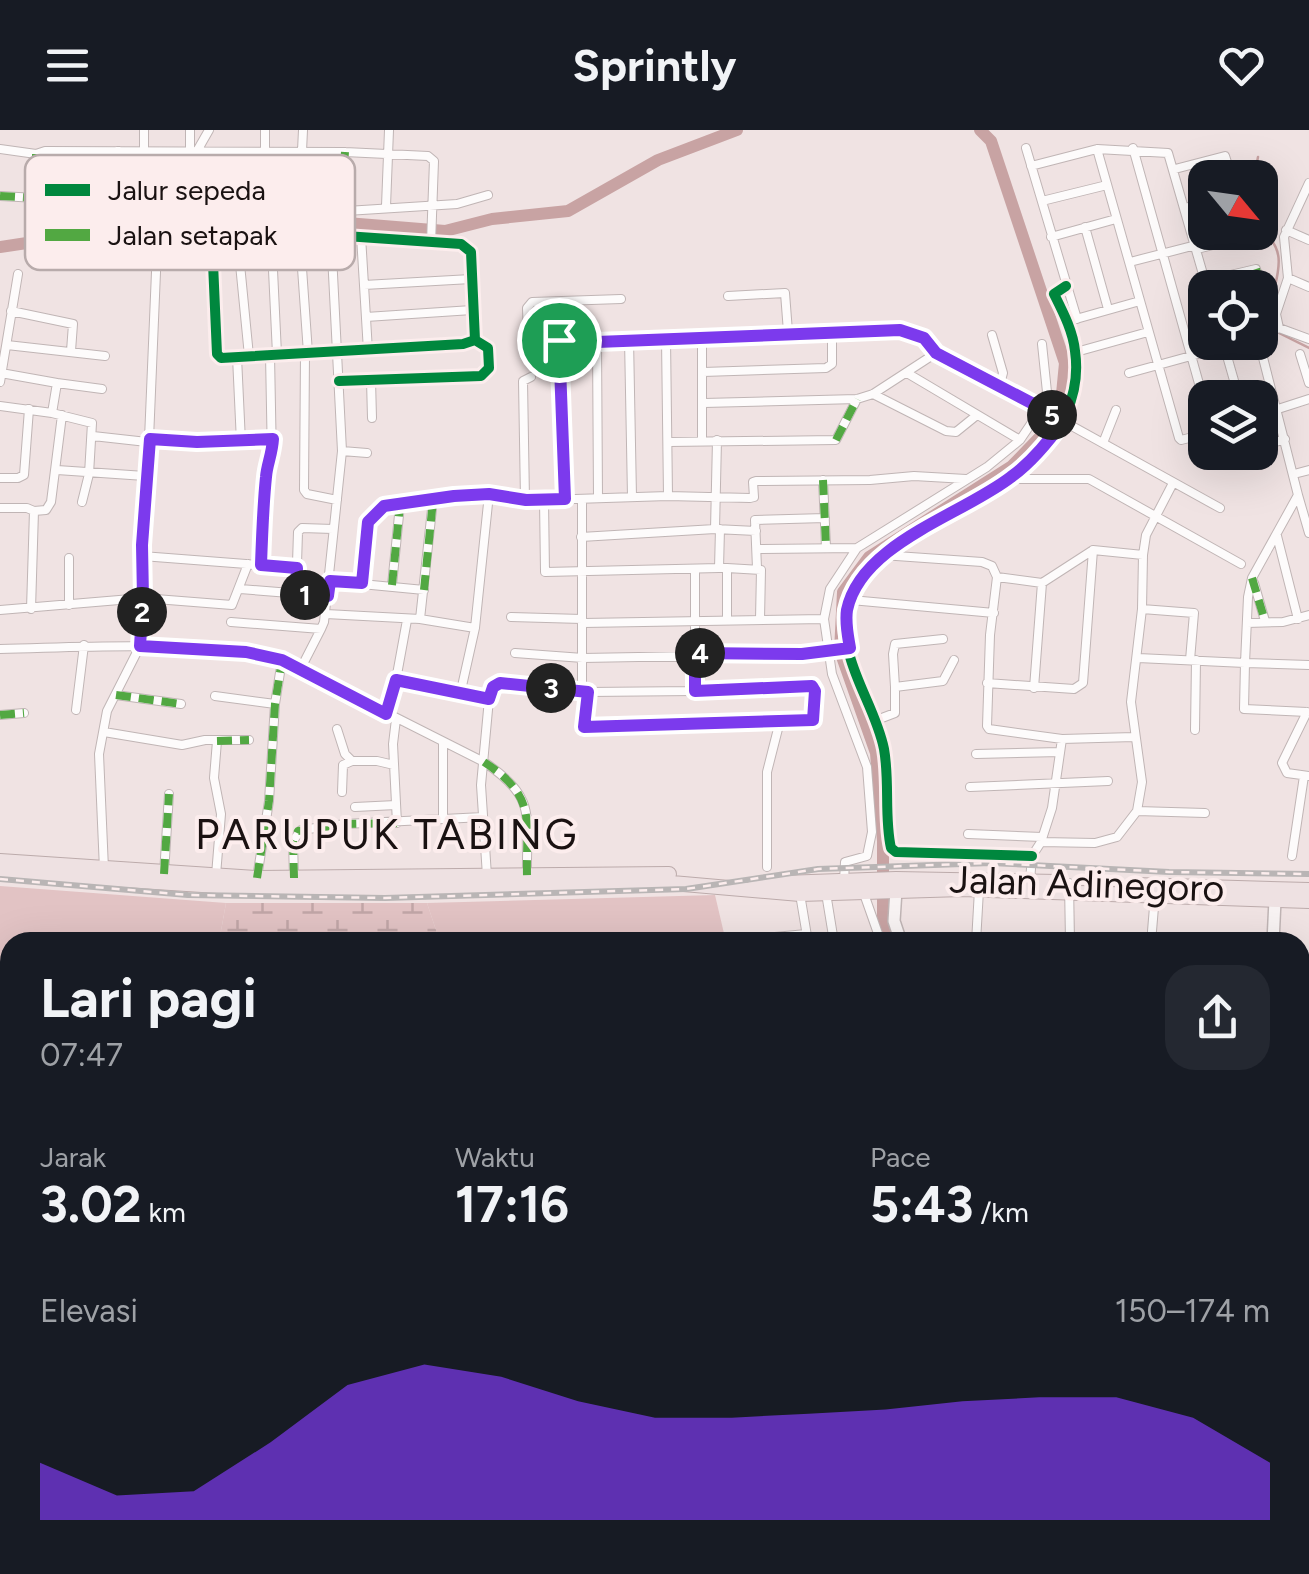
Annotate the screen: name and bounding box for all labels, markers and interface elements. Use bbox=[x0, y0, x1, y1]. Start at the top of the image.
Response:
icon: menu bbox=[40, 38, 95, 93]
text: Sprintly bbox=[573, 38, 736, 92]
icon: heart bbox=[1214, 38, 1269, 93]
legend bbox=[25, 155, 355, 270]
north arrow bbox=[1188, 160, 1278, 250]
map controls bbox=[1188, 160, 1278, 470]
text: Jalur sepeda bbox=[108, 173, 266, 207]
text: Jalan setapak bbox=[108, 218, 278, 252]
button: locate bbox=[1188, 270, 1278, 360]
pin bbox=[517, 298, 602, 383]
icon: arrive bbox=[532, 313, 587, 368]
button: layers bbox=[1188, 380, 1278, 470]
pin: 5 bbox=[1027, 390, 1077, 440]
text: 5 bbox=[1044, 398, 1060, 432]
pin: 1 bbox=[280, 570, 330, 620]
text: 1 bbox=[299, 578, 311, 612]
pin: 2 bbox=[117, 587, 167, 637]
text: 2 bbox=[134, 595, 150, 629]
pin: 4 bbox=[675, 628, 725, 678]
text: 4 bbox=[691, 636, 709, 670]
pin: 3 bbox=[526, 663, 576, 713]
text: 3 bbox=[543, 671, 559, 705]
district label: PARUPUK TABING bbox=[195, 809, 579, 860]
street label: Jalan Adinegoro bbox=[949, 856, 1225, 912]
text: Lari pagi bbox=[40, 965, 257, 1031]
button: share bbox=[1165, 965, 1270, 1070]
text: 07:47 bbox=[40, 1036, 123, 1074]
text: Jarak bbox=[40, 1140, 106, 1174]
text: Waktu bbox=[455, 1140, 535, 1174]
text: Pace bbox=[870, 1140, 931, 1174]
text: 3.02 bbox=[40, 1174, 142, 1235]
text: 17:16 bbox=[455, 1174, 569, 1235]
text: 5:43 bbox=[870, 1174, 974, 1235]
text: km bbox=[142, 1195, 186, 1229]
text: /km bbox=[974, 1195, 1029, 1229]
text: Elevasi bbox=[40, 1292, 138, 1330]
text: 150–174 m bbox=[1115, 1292, 1270, 1330]

